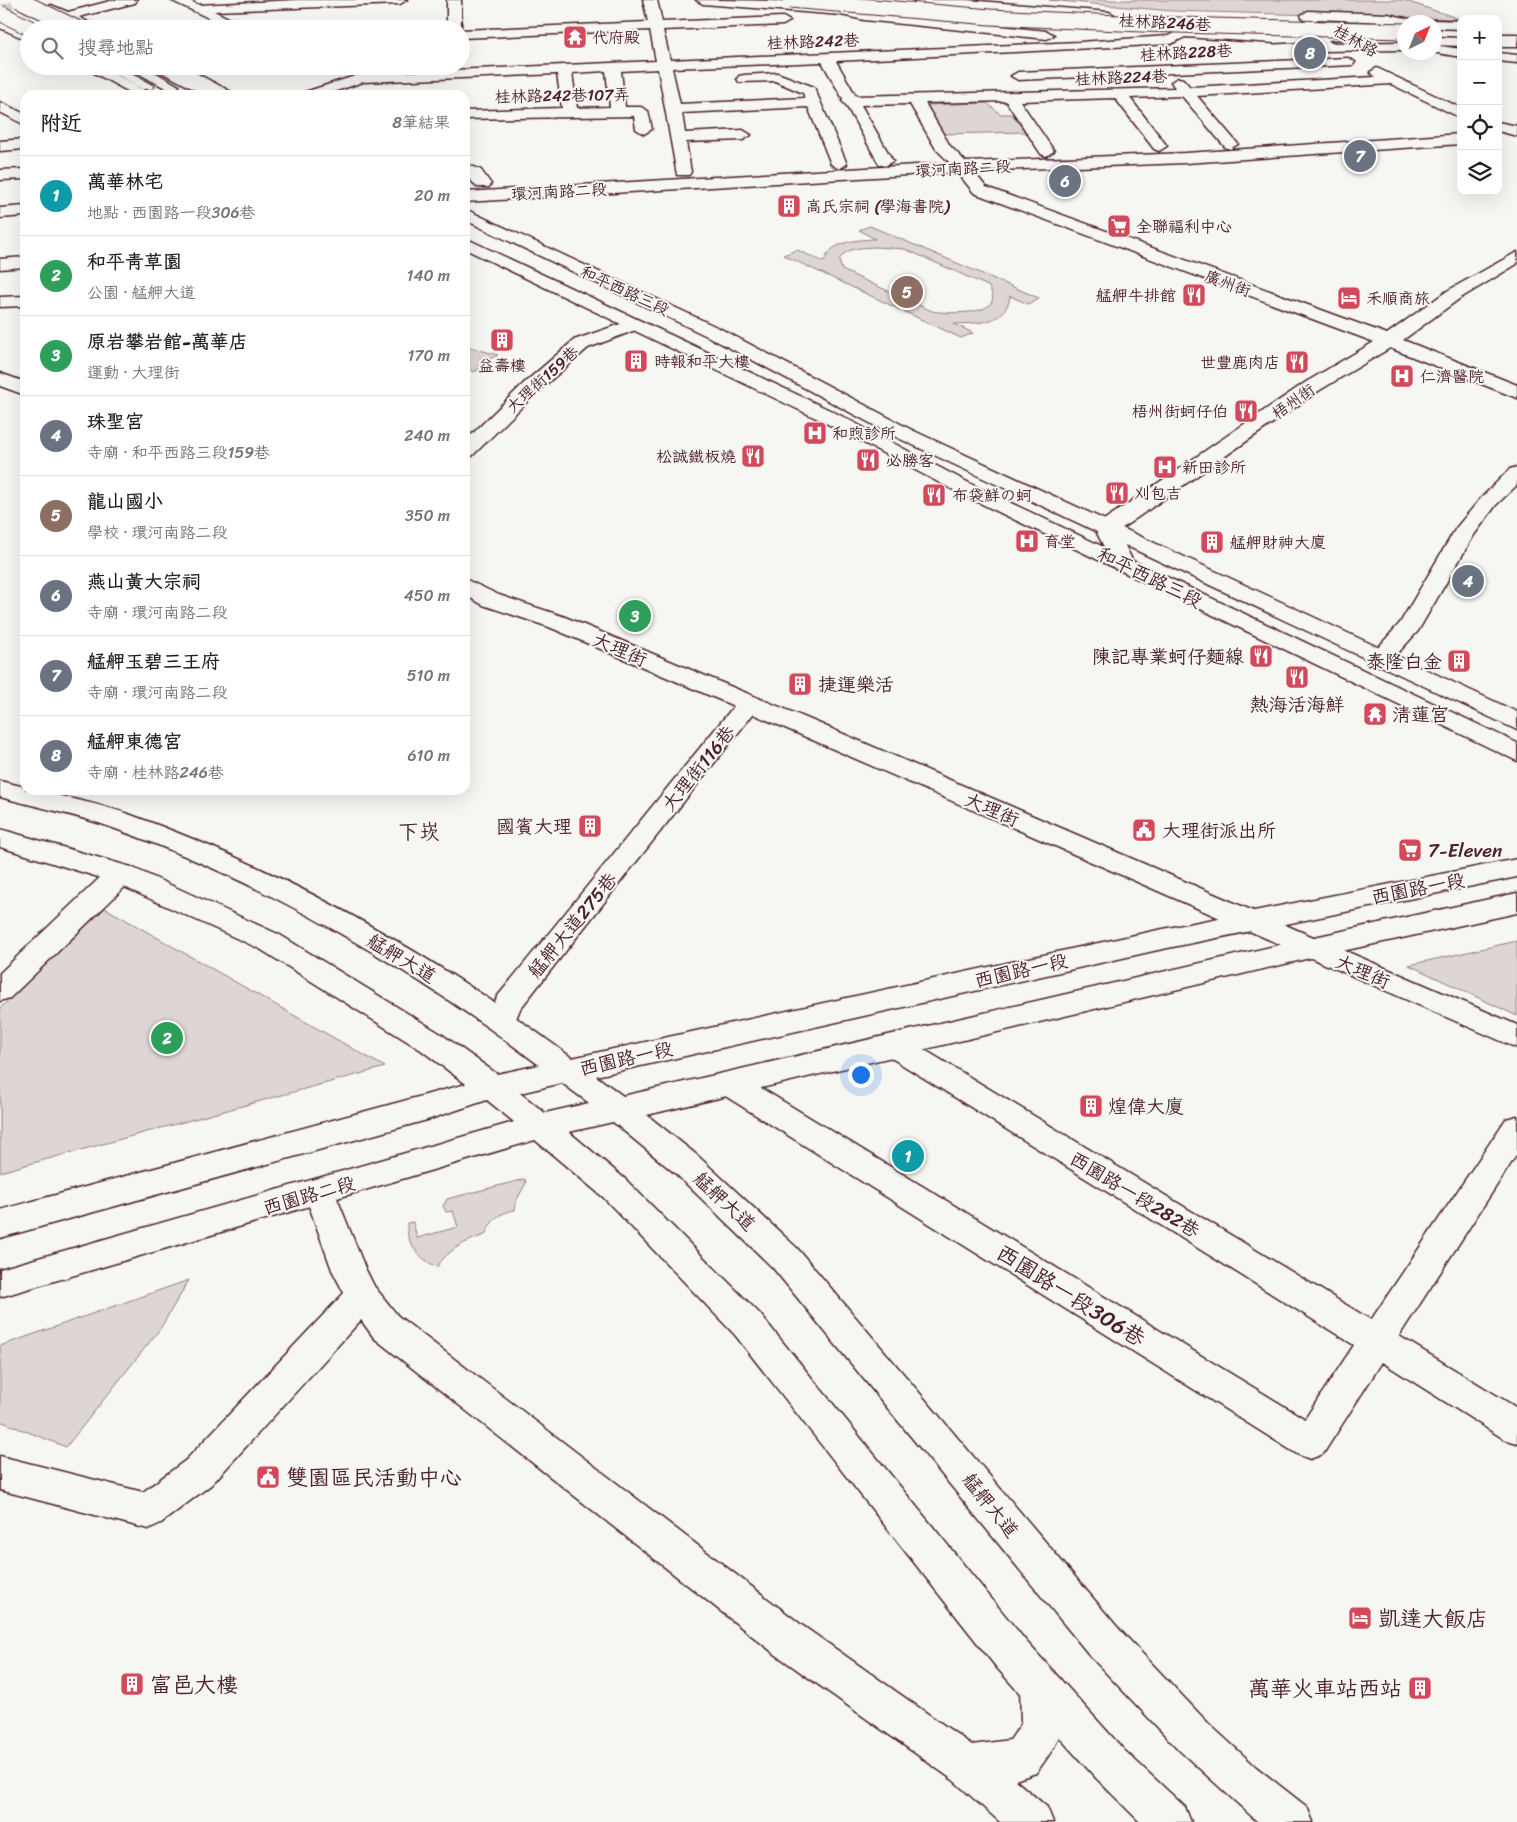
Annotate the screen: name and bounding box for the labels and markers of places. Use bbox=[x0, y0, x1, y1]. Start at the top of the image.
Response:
place label: 代府殿 bbox=[592, 23, 640, 52]
temple icon: 代府殿 bbox=[562, 24, 588, 50]
pin: 8 bbox=[1294, 34, 1326, 72]
pin: 7 bbox=[1344, 137, 1376, 175]
pin: 6 bbox=[1049, 162, 1081, 200]
place label: 高氏宗祠 (學海書院) bbox=[806, 192, 951, 221]
building icon: 高氏宗祠 (學海書院) bbox=[776, 193, 802, 219]
place label: 全聯福利中心 bbox=[1136, 212, 1232, 241]
supermarket icon: 全聯福利中心 bbox=[1106, 213, 1132, 239]
pin: 5 bbox=[891, 273, 923, 311]
place label: 艋舺牛排館 bbox=[1096, 281, 1176, 310]
restaurant icon: 艋舺牛排館 bbox=[1181, 282, 1207, 308]
place label: 禾順商旅 bbox=[1366, 284, 1430, 313]
hotel icon: 禾順商旅 bbox=[1336, 285, 1362, 311]
building icon: 益壽樓 bbox=[489, 327, 515, 353]
place label: 時報和平大樓 bbox=[654, 347, 750, 376]
building icon: 時報和平大樓 bbox=[623, 348, 649, 374]
place label: 世豐鹿肉店 bbox=[1200, 348, 1280, 377]
restaurant icon: 世豐鹿肉店 bbox=[1284, 349, 1310, 375]
place label: 益壽樓 bbox=[478, 351, 526, 380]
place label: 仁濟醫院 bbox=[1420, 362, 1484, 391]
hospital icon: 仁濟醫院 bbox=[1389, 363, 1415, 389]
place label: 梧州街蚵仔伯 bbox=[1132, 397, 1228, 426]
restaurant icon: 梧州街蚵仔伯 bbox=[1233, 398, 1259, 424]
place label: 和煦診所 bbox=[832, 419, 896, 448]
hospital icon: 和煦診所 bbox=[802, 420, 828, 446]
place label: 松誠鐵板燒 bbox=[656, 442, 736, 471]
restaurant icon: 松誠鐵板燒 bbox=[740, 443, 766, 469]
place label: 必勝客 bbox=[886, 446, 934, 475]
restaurant icon: 必勝客 bbox=[855, 447, 881, 473]
place label: 新田診所 bbox=[1182, 453, 1246, 482]
hospital icon: 新田診所 bbox=[1152, 454, 1178, 480]
place label: 刈包吉 bbox=[1134, 479, 1182, 508]
restaurant icon: 刈包吉 bbox=[1104, 480, 1130, 506]
place label: 布袋鮮の蚵 bbox=[952, 481, 1032, 510]
restaurant icon: 布袋鮮の蚵 bbox=[921, 482, 947, 508]
place label: 育堂 bbox=[1044, 527, 1076, 556]
hospital icon: 育堂 bbox=[1014, 528, 1040, 554]
place label: 艋舺財神大廈 bbox=[1230, 528, 1326, 557]
building icon: 艋舺財神大廈 bbox=[1199, 529, 1225, 555]
pin: 4 bbox=[1452, 562, 1484, 600]
pin: 3 bbox=[619, 597, 651, 635]
place label: 陳記專業蚵仔麵線 bbox=[1092, 640, 1244, 673]
restaurant icon: 陳記專業蚵仔麵線 bbox=[1248, 643, 1274, 669]
place label: 泰隆白金 bbox=[1366, 645, 1442, 678]
building icon: 泰隆白金 bbox=[1446, 648, 1472, 674]
restaurant icon: 熱海活海鮮 bbox=[1284, 664, 1310, 690]
place label: 捷運樂活 bbox=[818, 668, 894, 701]
building icon: 捷運樂活 bbox=[787, 671, 813, 697]
place label: 熱海活海鮮 bbox=[1249, 688, 1345, 721]
place label: 清蓮宮 bbox=[1392, 698, 1449, 731]
temple icon: 清蓮宮 bbox=[1362, 701, 1388, 727]
place label: 國賓大理 bbox=[496, 810, 572, 843]
building icon: 國賓大理 bbox=[577, 813, 603, 839]
place label: 大理街派出所 bbox=[1162, 814, 1276, 847]
public building icon: 大理街派出所 bbox=[1131, 817, 1157, 843]
place label: 7-Eleven bbox=[1428, 834, 1502, 867]
supermarket icon: 7-Eleven bbox=[1397, 837, 1423, 863]
pin: 2 bbox=[151, 1019, 183, 1057]
place label: 煌偉大廈 bbox=[1108, 1090, 1184, 1123]
building icon: 煌偉大廈 bbox=[1078, 1093, 1104, 1119]
pin: 1 bbox=[892, 1137, 924, 1175]
place label: 雙園區民活動中心 bbox=[286, 1458, 462, 1497]
public building icon: 雙園區民活動中心 bbox=[255, 1464, 281, 1490]
place label: 凱達大飯店 bbox=[1378, 1599, 1488, 1638]
hotel icon: 凱達大飯店 bbox=[1347, 1605, 1373, 1631]
place label: 富邑大樓 bbox=[150, 1665, 238, 1704]
place label: 萬華火車站西站 bbox=[1248, 1669, 1402, 1708]
building icon: 富邑大樓 bbox=[119, 1671, 145, 1697]
building icon: 萬華火車站西站 bbox=[1407, 1675, 1433, 1701]

